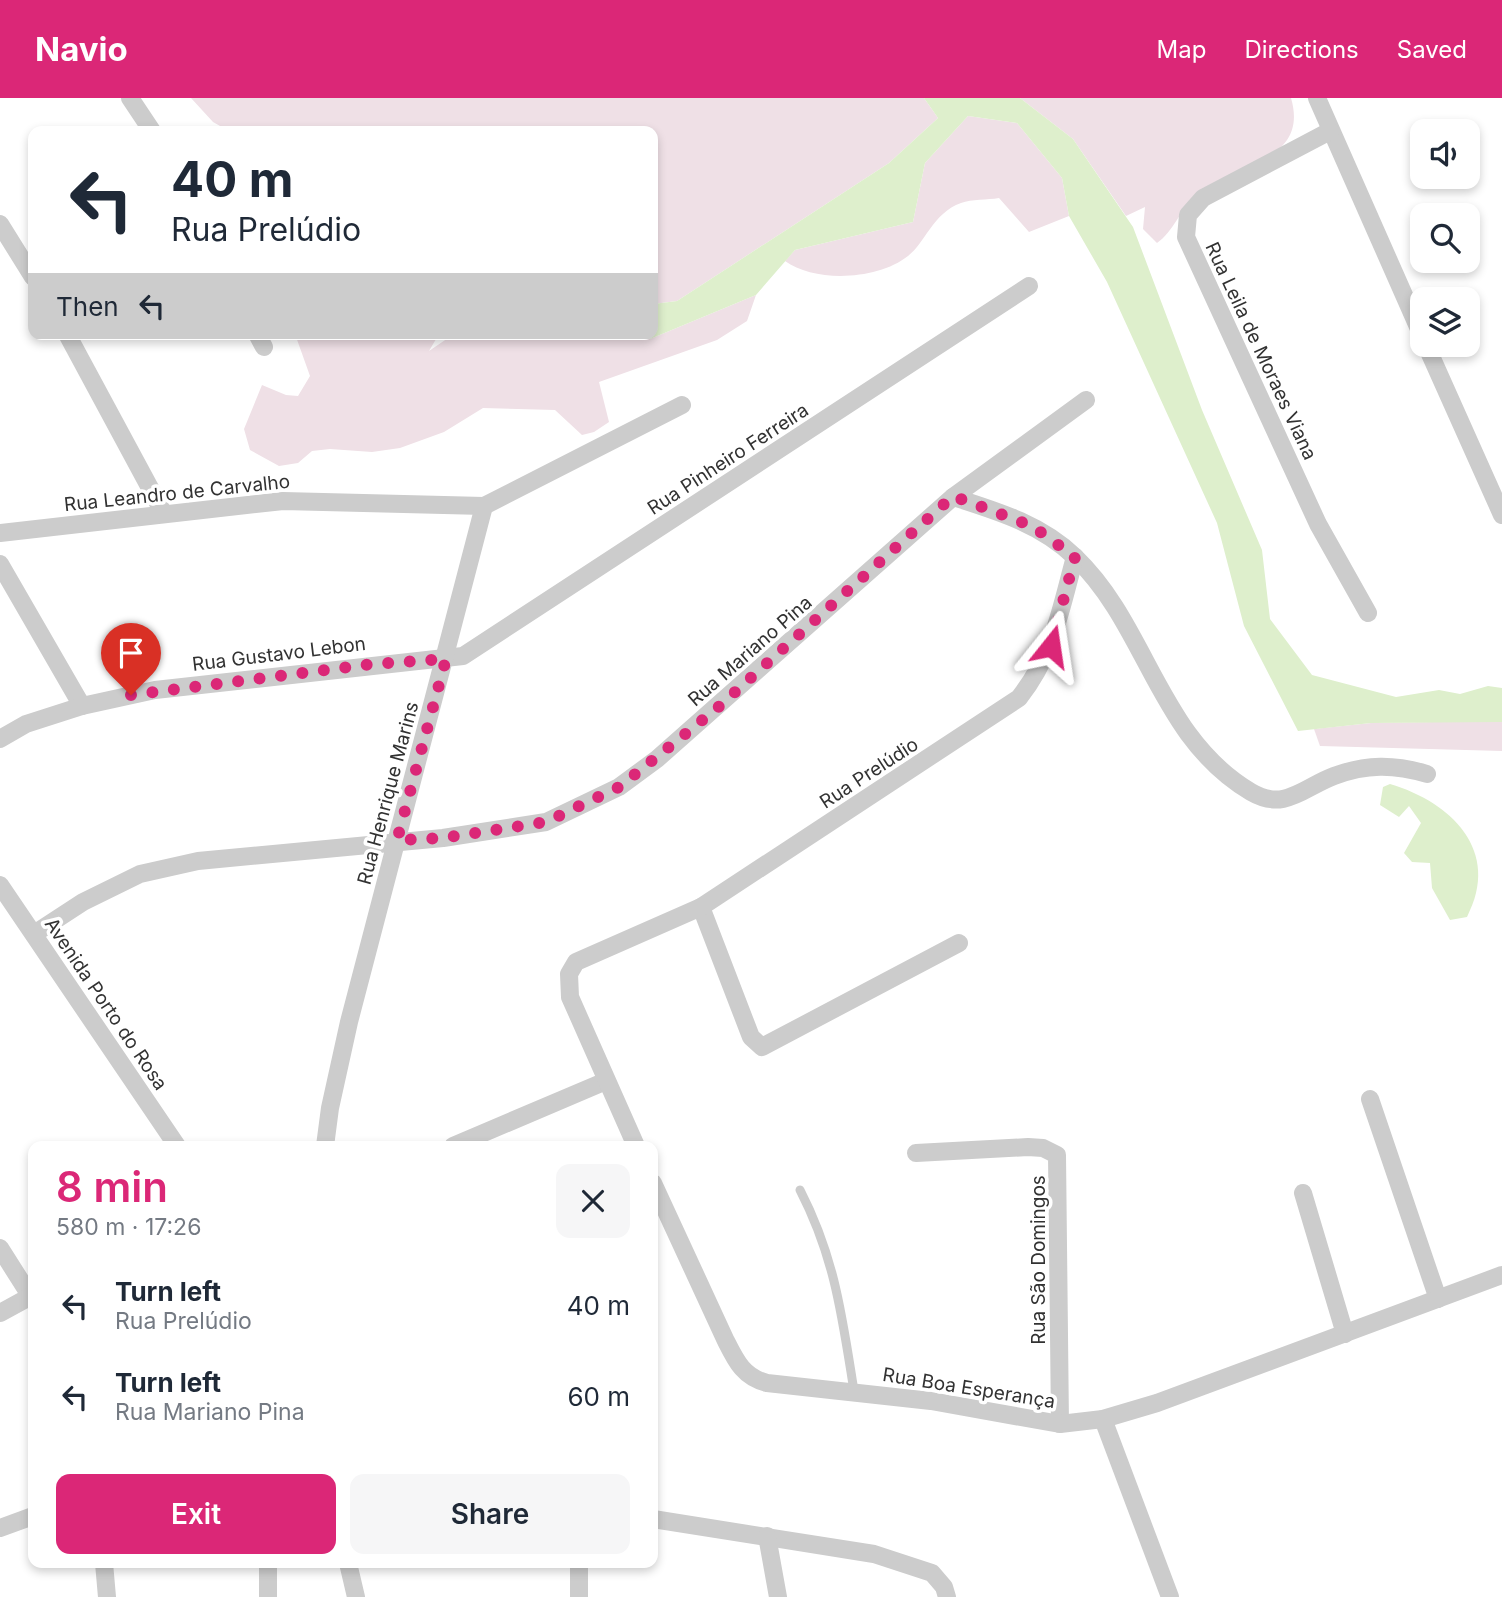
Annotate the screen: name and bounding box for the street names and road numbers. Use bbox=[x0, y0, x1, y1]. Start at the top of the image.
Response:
street label: Rua Leila de Moraes Viana bbox=[1200, 238, 1322, 464]
street label: Rua Pinheiro Ferreira bbox=[643, 398, 813, 520]
street label: Rua Leandro de Carvalho bbox=[63, 470, 291, 516]
street label: Rua Mariano Pina bbox=[683, 591, 817, 711]
street label: Rua Gustavo Lebon bbox=[191, 632, 367, 676]
street label: Rua Henrique Marins bbox=[353, 699, 423, 887]
street label: Rua Prelúdio bbox=[815, 733, 923, 813]
street label: Avenida Porto do Rosa bbox=[40, 914, 172, 1094]
street label: Rua São Domingos bbox=[1027, 1175, 1050, 1345]
street label: Rua Boa Esperança bbox=[881, 1363, 1057, 1413]

